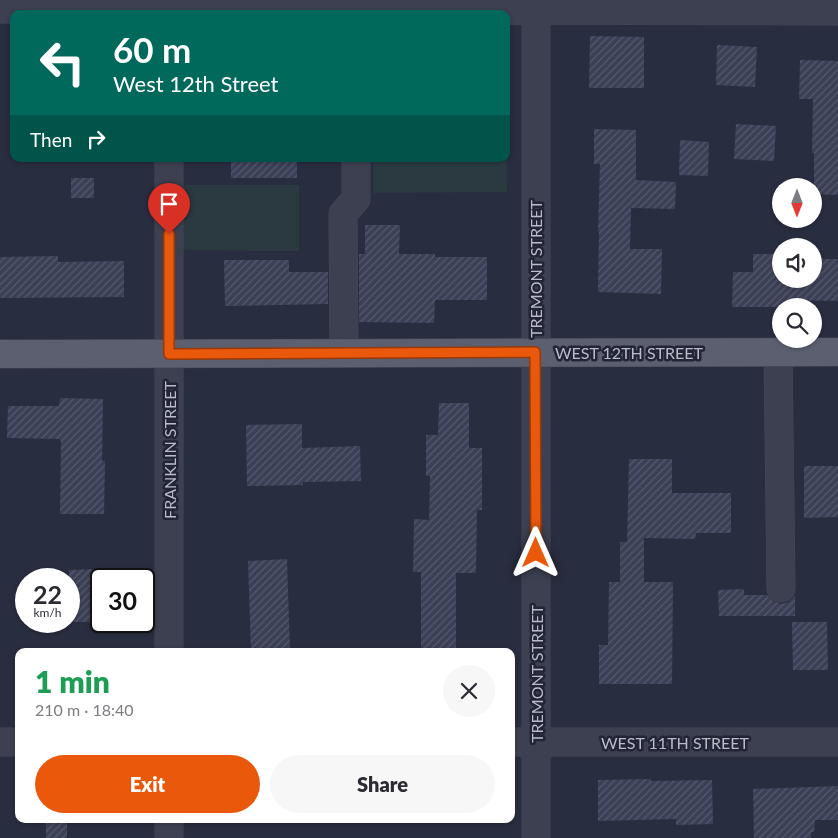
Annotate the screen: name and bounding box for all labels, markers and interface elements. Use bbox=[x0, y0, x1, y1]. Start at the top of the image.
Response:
text: 60 m bbox=[113, 28, 191, 70]
icon: left bbox=[30, 30, 95, 95]
text: West 12th Street bbox=[113, 70, 278, 97]
icon: right bbox=[82, 125, 110, 153]
text: Then bbox=[30, 128, 72, 151]
north arrow bbox=[772, 178, 822, 228]
map controls bbox=[772, 178, 822, 348]
pin bbox=[148, 183, 190, 234]
icon: arrive bbox=[155, 190, 183, 218]
street label: TREMONT STREET bbox=[526, 200, 545, 338]
button: sound bbox=[772, 238, 822, 288]
button: search bbox=[772, 298, 822, 348]
street label: WEST 12TH STREET bbox=[555, 343, 704, 362]
street label: FRANKLIN STREET bbox=[160, 381, 179, 519]
position arrow bbox=[509, 526, 561, 578]
speed limit sign: 30 bbox=[90, 568, 155, 633]
text: 22 bbox=[33, 579, 62, 609]
text: km/h bbox=[33, 605, 62, 620]
street label: TREMONT STREET bbox=[527, 605, 546, 743]
text: 1 min bbox=[35, 663, 110, 699]
button: close bbox=[443, 665, 495, 717]
text: 210 m · 18:40 bbox=[35, 700, 134, 719]
street label: WEST 11TH STREET bbox=[601, 733, 750, 752]
button: Exit bbox=[35, 755, 260, 813]
button: Share bbox=[270, 755, 495, 813]

